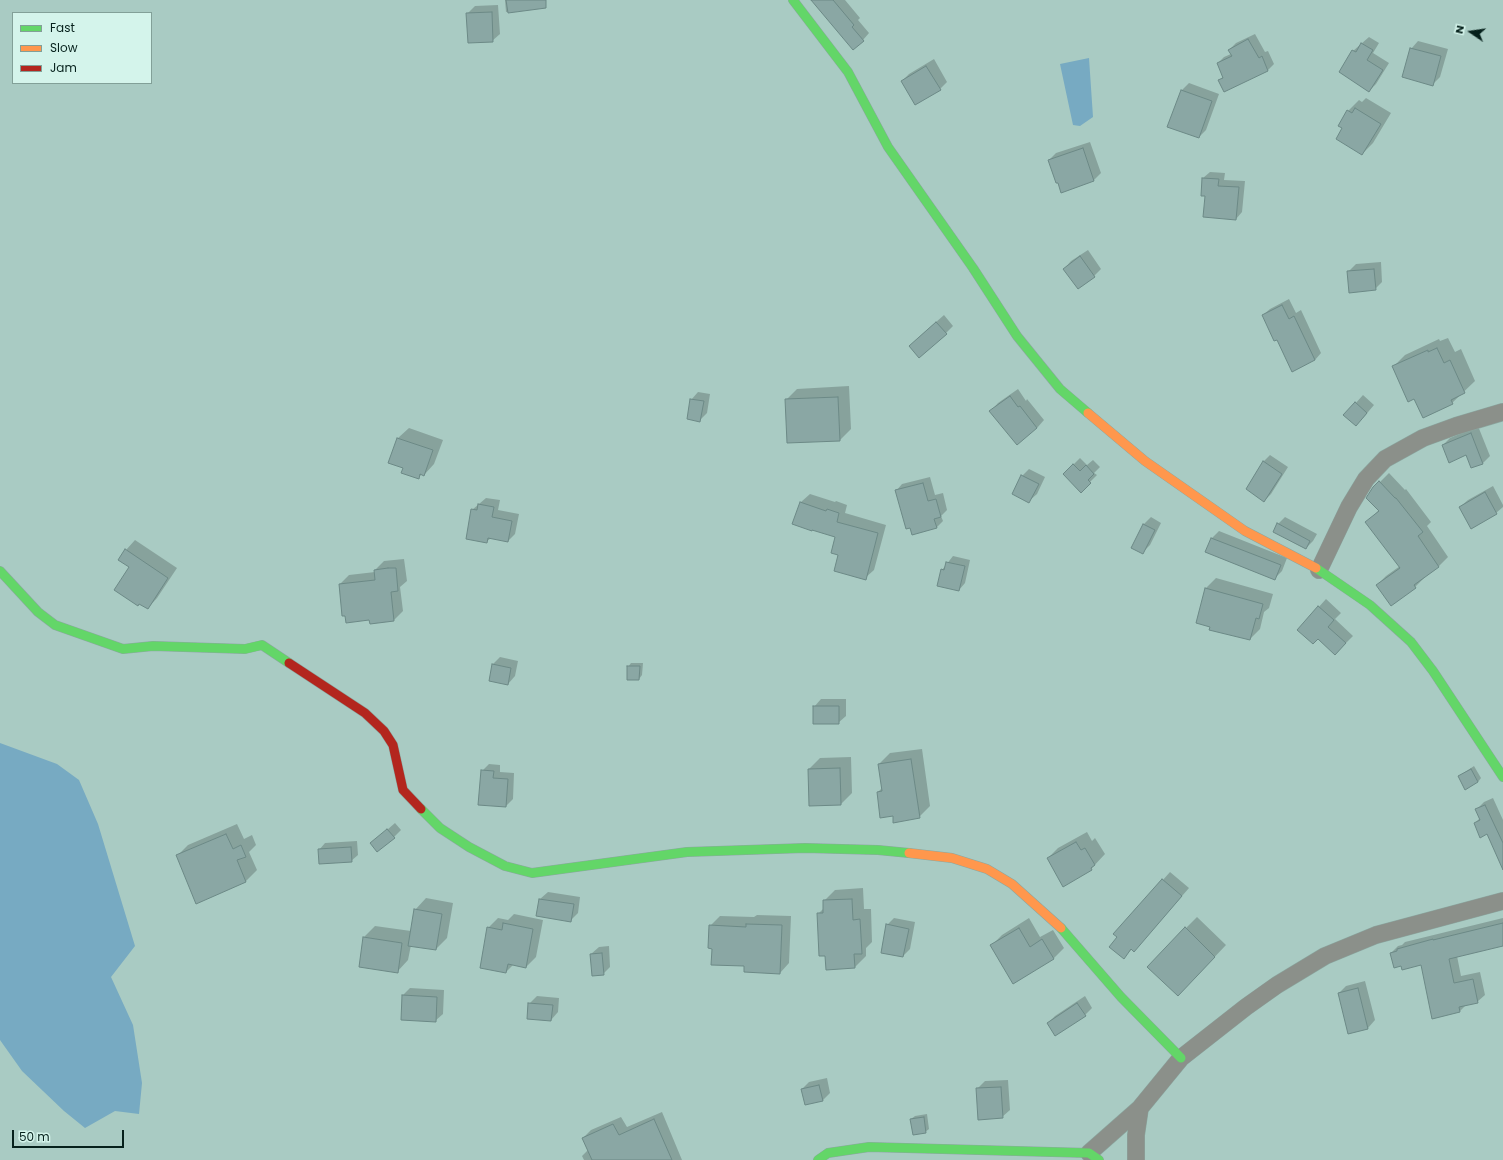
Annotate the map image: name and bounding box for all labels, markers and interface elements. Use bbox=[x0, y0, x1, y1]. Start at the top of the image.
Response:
legend bbox=[12, 12, 152, 84]
north arrow bbox=[1451, 12, 1491, 52]
text: Fast bbox=[50, 19, 75, 36]
text: N bbox=[1451, 23, 1468, 35]
text: Slow bbox=[50, 39, 78, 56]
text: Jam bbox=[50, 59, 77, 76]
scale bar bbox=[14, 1122, 126, 1148]
text: 50 m bbox=[19, 1128, 50, 1145]

